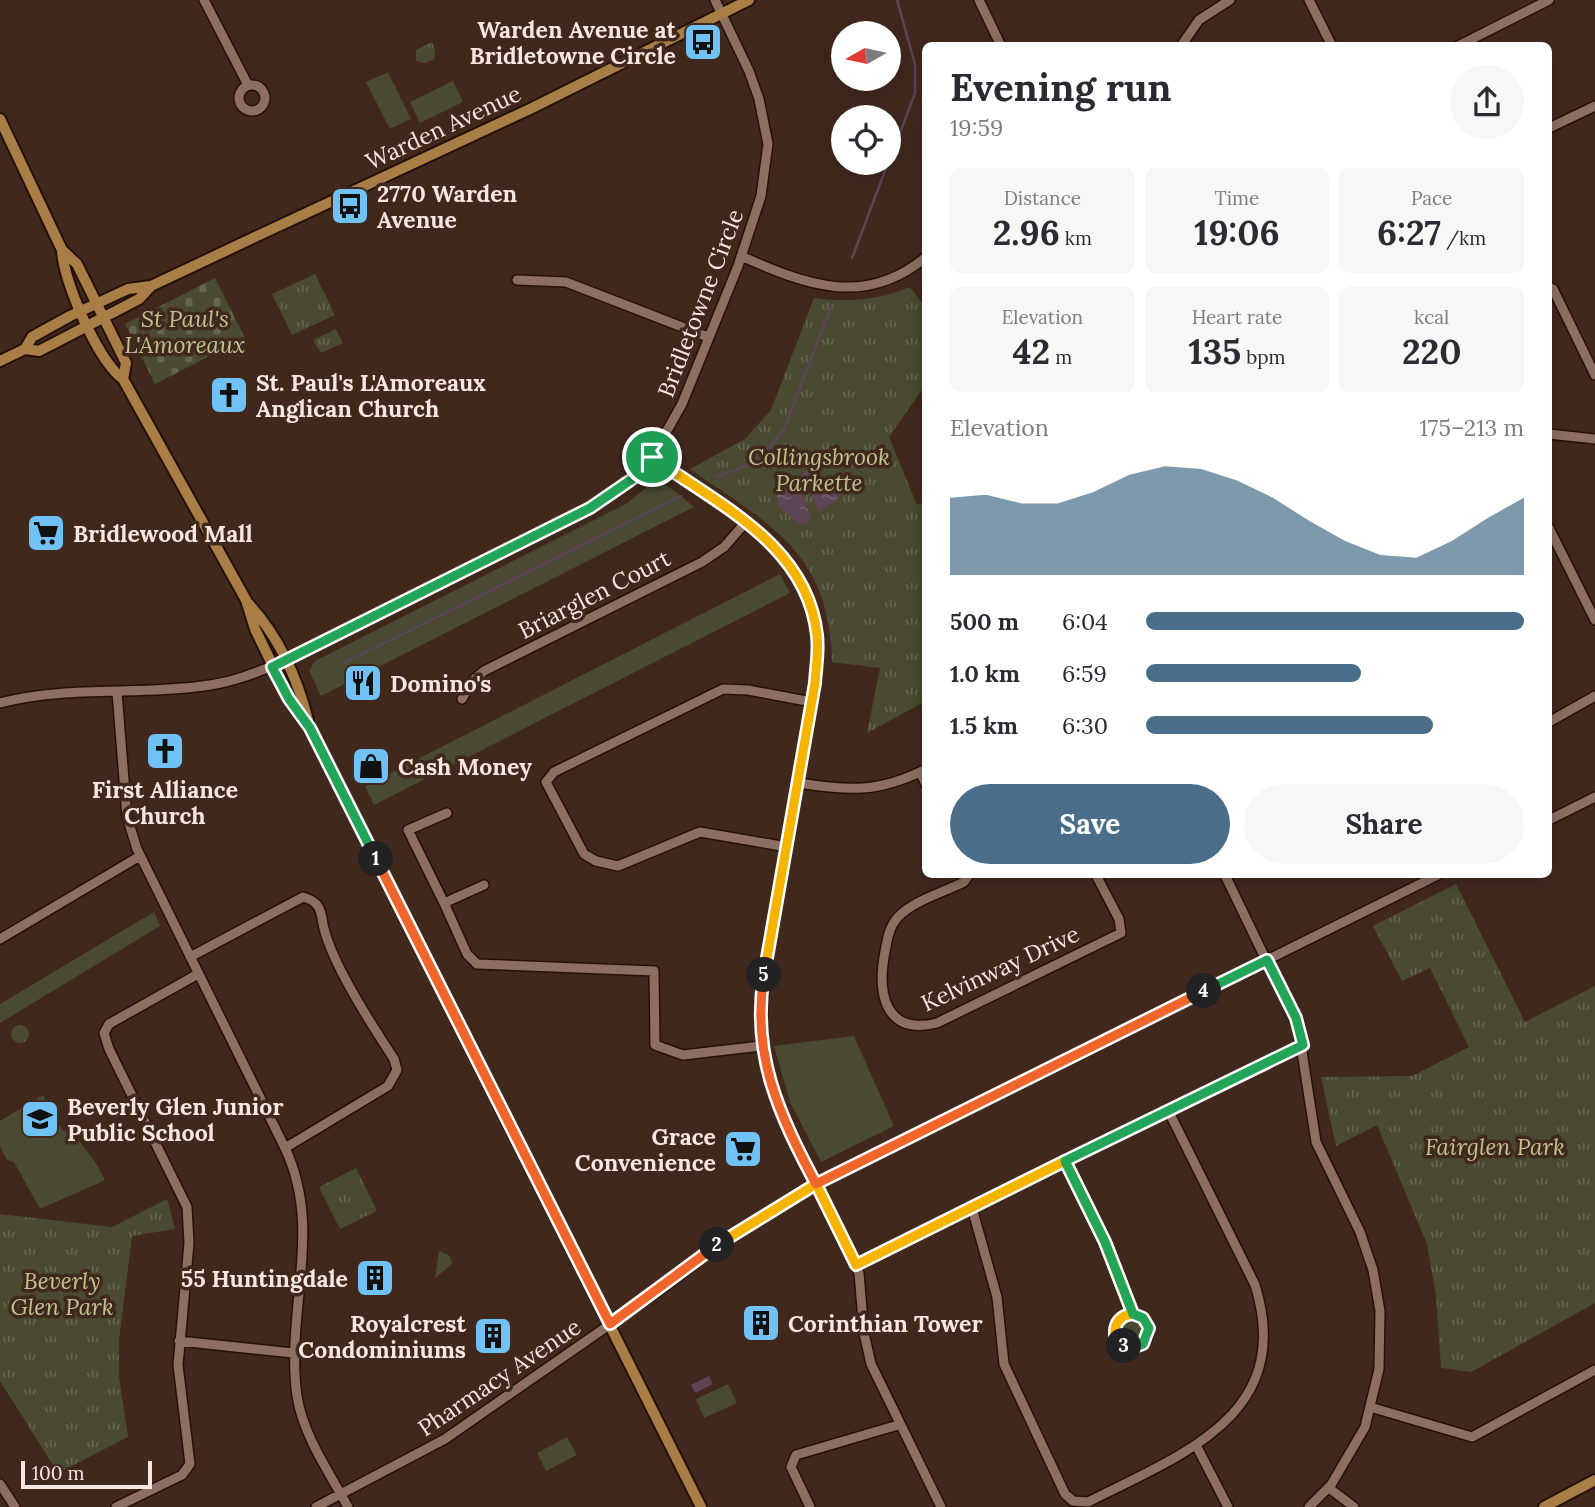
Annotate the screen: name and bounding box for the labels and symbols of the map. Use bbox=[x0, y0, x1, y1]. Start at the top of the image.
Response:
place label: Warden Avenue at Bridletowne Circle bbox=[469, 15, 676, 70]
bus stop icon: Warden Avenue at Bridletowne Circle bbox=[682, 21, 724, 63]
north arrow bbox=[831, 21, 901, 91]
street label: Warden Avenue bbox=[361, 78, 525, 176]
place label: 2770 Warden Avenue bbox=[377, 179, 518, 234]
bus stop icon: 2770 Warden Avenue bbox=[329, 185, 371, 227]
street label: Bridletowne Circle bbox=[651, 205, 749, 401]
park label: St Paul's L'Amoreaux bbox=[125, 304, 245, 359]
place label: St. Paul's L'Amoreaux Anglican Church bbox=[256, 368, 486, 423]
church icon: St. Paul's L'Amoreaux Anglican Church bbox=[208, 374, 250, 416]
pin bbox=[622, 427, 682, 487]
park label: Collingsbrook Parkette bbox=[748, 442, 890, 497]
supermarket icon: Bridlewood Mall bbox=[25, 512, 67, 554]
place label: Bridlewood Mall bbox=[73, 519, 253, 548]
street label: Briarglen Court bbox=[513, 543, 675, 645]
restaurant icon: Domino's bbox=[342, 662, 384, 704]
place label: Domino's bbox=[390, 669, 491, 698]
church icon: First Alliance Church bbox=[144, 730, 186, 772]
shop icon: Cash Money bbox=[350, 745, 392, 787]
place label: Cash Money bbox=[398, 752, 532, 781]
place label: First Alliance Church bbox=[92, 775, 238, 830]
pin: 1 bbox=[358, 842, 394, 876]
street label: Kelvinway Drive bbox=[916, 919, 1084, 1017]
pin: 5 bbox=[746, 958, 782, 992]
pin: 4 bbox=[1186, 974, 1222, 1009]
place label: Beverly Glen Junior Public School bbox=[67, 1092, 283, 1147]
school or university icon: Beverly Glen Junior Public School bbox=[19, 1098, 61, 1140]
place label: Grace Convenience bbox=[575, 1122, 716, 1177]
supermarket icon: Grace Convenience bbox=[722, 1128, 764, 1170]
park label: Fairglen Park bbox=[1425, 1132, 1565, 1161]
pin: 2 bbox=[700, 1228, 734, 1262]
building icon: 55 Huntingdale bbox=[354, 1257, 396, 1299]
place label: 55 Huntingdale bbox=[181, 1264, 348, 1293]
park label: Beverly Glen Park bbox=[10, 1266, 114, 1321]
building icon: Corinthian Tower bbox=[740, 1302, 782, 1344]
place label: Royalcrest Condominiums bbox=[298, 1309, 466, 1364]
place label: Corinthian Tower bbox=[788, 1309, 983, 1338]
street label: Pharmacy Avenue bbox=[412, 1312, 586, 1442]
building icon: Royalcrest Condominiums bbox=[472, 1315, 514, 1357]
pin: 3 bbox=[1106, 1328, 1142, 1364]
scale bar bbox=[21, 1458, 152, 1490]

